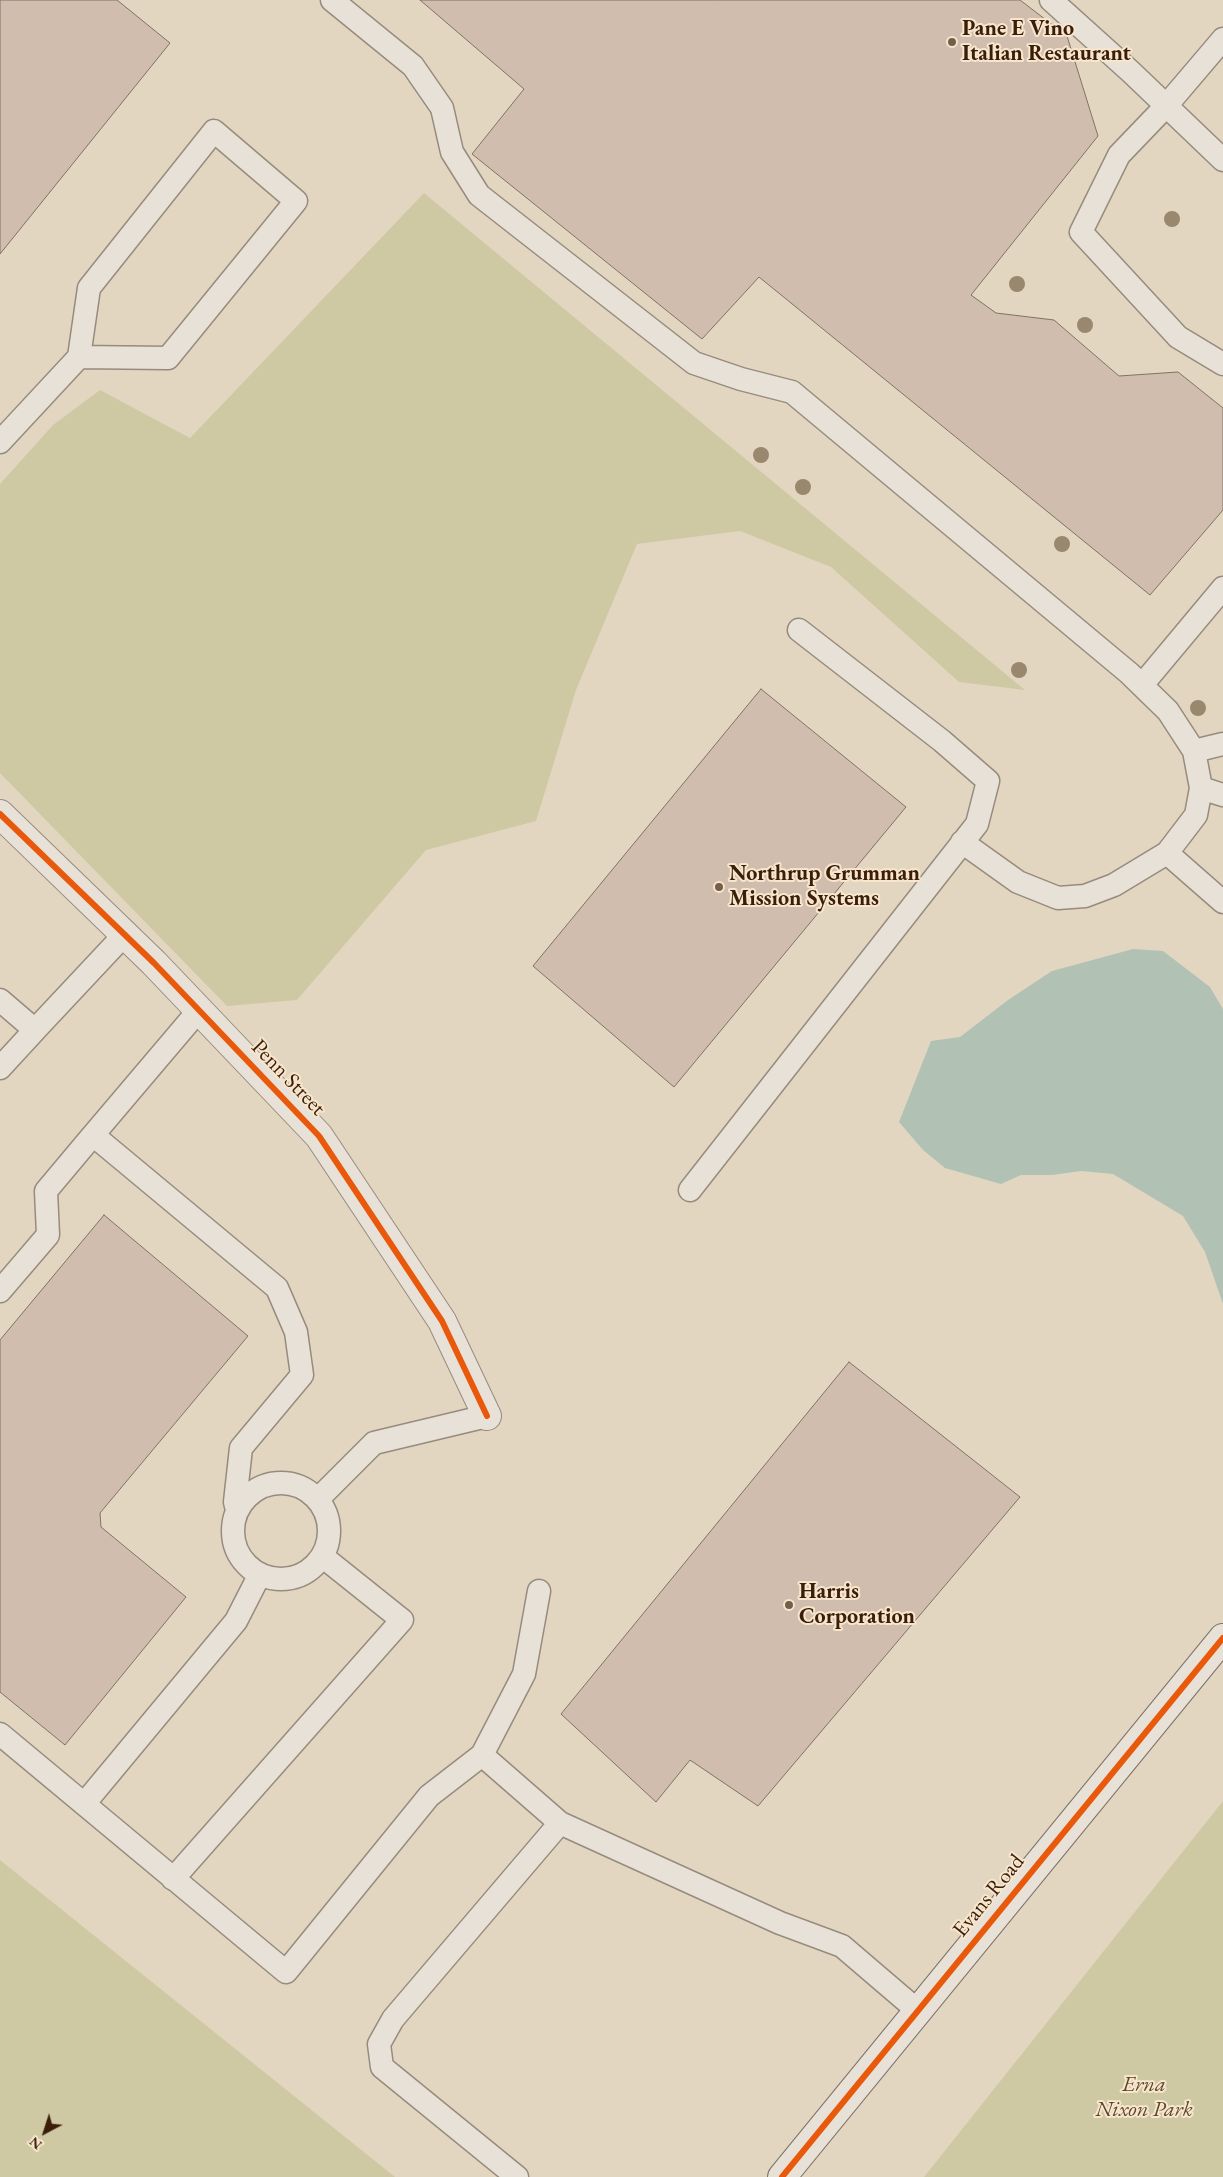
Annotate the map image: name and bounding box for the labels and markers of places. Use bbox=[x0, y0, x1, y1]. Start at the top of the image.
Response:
place label: Pane E Vino Italian Restaurant bbox=[962, 16, 1131, 68]
marker: Pane E Vino Italian Restaurant bbox=[946, 36, 958, 48]
place label: Northrup Grumman Mission Systems bbox=[729, 861, 920, 912]
marker: Northrup Grumman Mission Systems bbox=[713, 881, 725, 893]
place label: Harris Corporation bbox=[799, 1579, 915, 1630]
marker: Harris Corporation bbox=[783, 1599, 795, 1611]

